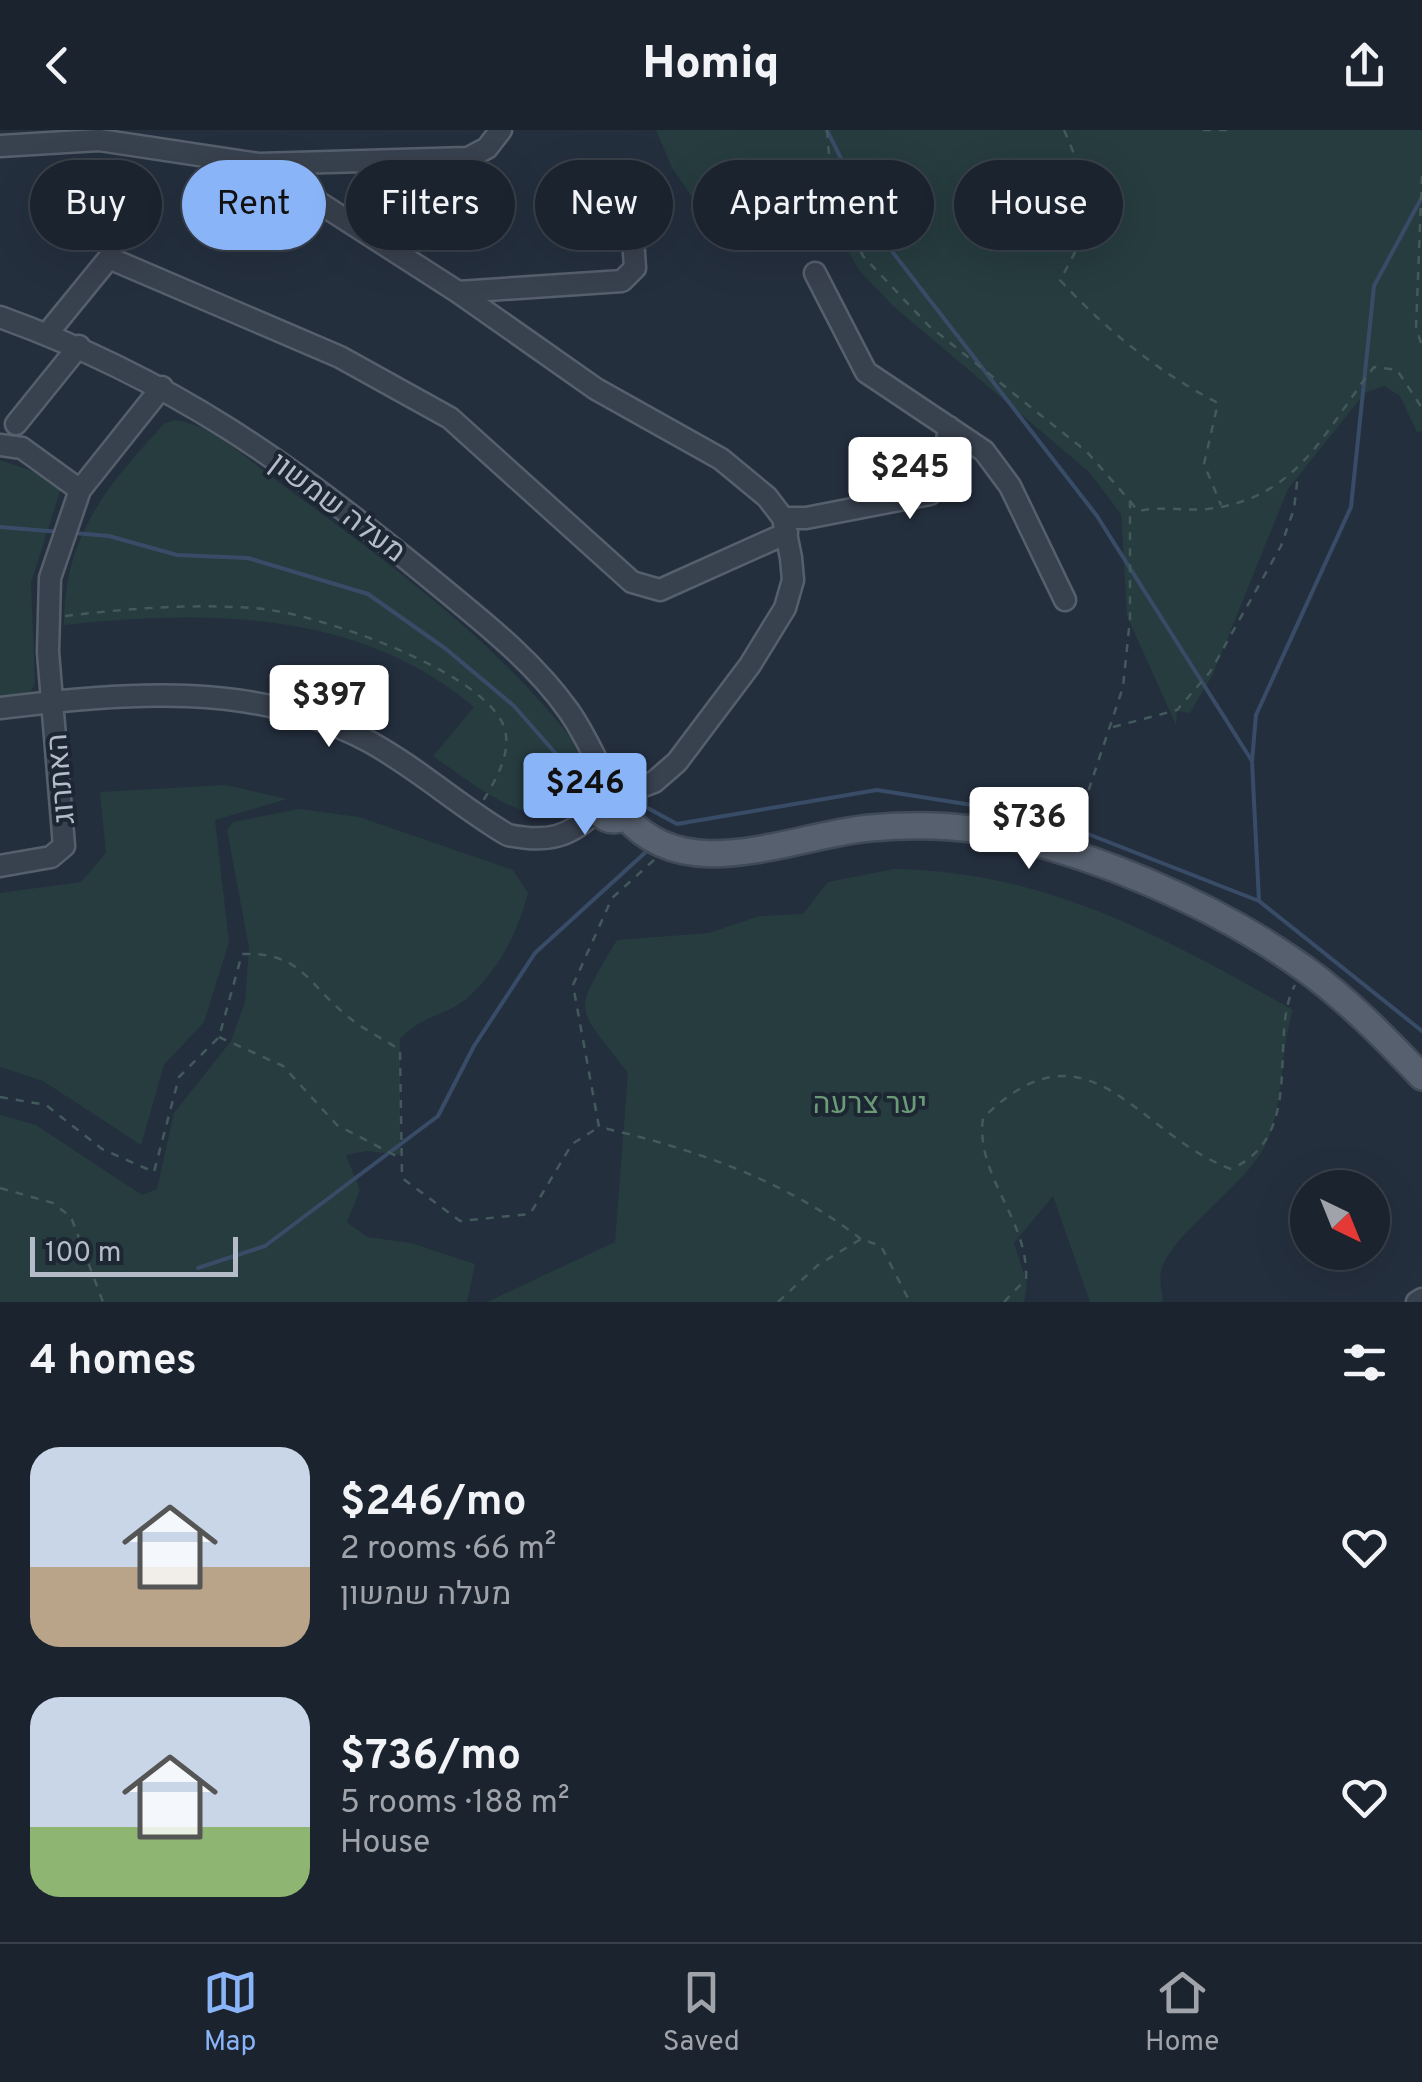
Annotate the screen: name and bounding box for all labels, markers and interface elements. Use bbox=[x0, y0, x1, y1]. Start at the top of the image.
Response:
text: Homiq bbox=[642, 37, 780, 94]
icon: back bbox=[30, 38, 85, 93]
icon: share bbox=[1337, 38, 1392, 93]
chip: Buy bbox=[30, 160, 162, 250]
chip: Rent bbox=[182, 160, 326, 250]
chip: Filters bbox=[346, 160, 515, 250]
chip: New bbox=[535, 160, 673, 250]
chip: Apartment bbox=[693, 160, 934, 250]
chip: House bbox=[954, 160, 1123, 250]
pin: $245 bbox=[851, 437, 969, 522]
street label: מעלה שמשון bbox=[261, 446, 412, 572]
text: $245 bbox=[870, 449, 950, 489]
pin: $397 bbox=[270, 665, 388, 750]
text: $397 bbox=[292, 677, 366, 717]
street label: האתרוג bbox=[40, 732, 85, 826]
pin: $246 bbox=[526, 753, 644, 838]
text: $246 bbox=[545, 765, 625, 805]
pin: $736 bbox=[970, 787, 1088, 872]
text: $736 bbox=[992, 799, 1066, 839]
park label: יער צרעה bbox=[813, 1087, 927, 1124]
north arrow bbox=[1290, 1170, 1390, 1270]
map controls bbox=[1290, 1170, 1390, 1270]
scale bar bbox=[30, 1232, 238, 1276]
text: 100 m bbox=[45, 1236, 121, 1272]
icon: filters bbox=[1337, 1335, 1392, 1390]
text: 4 homes bbox=[30, 1336, 197, 1389]
text: $246/mo bbox=[340, 1477, 527, 1530]
icon: home bbox=[110, 1487, 230, 1607]
icon: heart bbox=[1337, 1520, 1392, 1575]
text: 2 rooms · 66 m² bbox=[340, 1530, 556, 1570]
text: מעלה שמשון bbox=[340, 1576, 511, 1616]
text: $736/mo bbox=[340, 1731, 521, 1784]
icon: home bbox=[110, 1737, 230, 1857]
icon: heart bbox=[1337, 1770, 1392, 1825]
text: 5 rooms · 188 m² bbox=[340, 1784, 570, 1824]
text: House bbox=[340, 1824, 430, 1864]
tab: Map bbox=[203, 1965, 258, 2061]
tab: Saved bbox=[663, 1965, 740, 2061]
tab: Home bbox=[1145, 1965, 1219, 2061]

